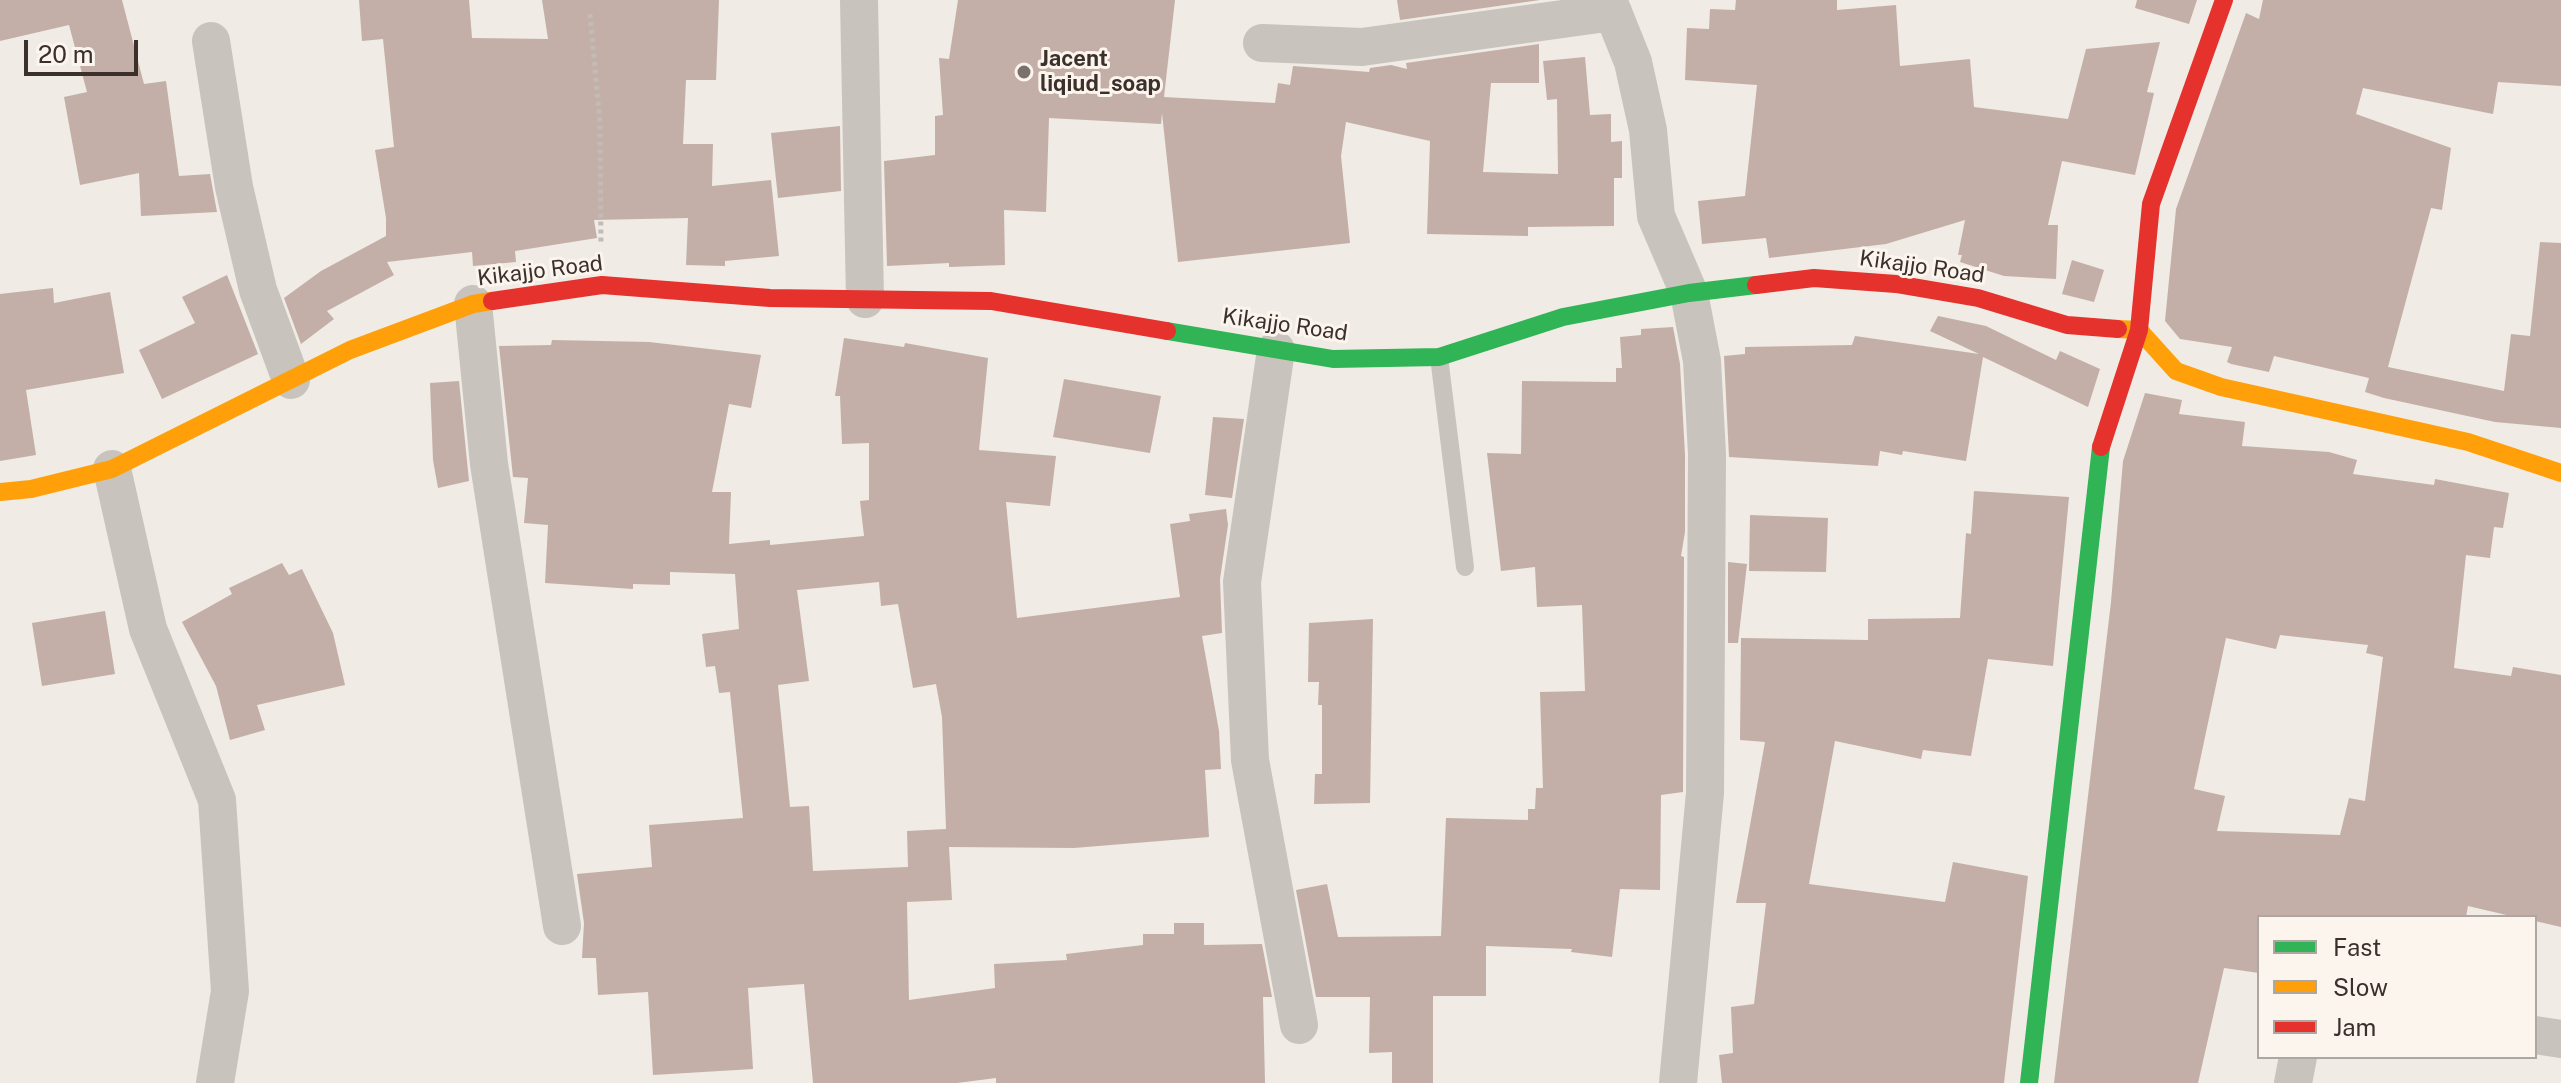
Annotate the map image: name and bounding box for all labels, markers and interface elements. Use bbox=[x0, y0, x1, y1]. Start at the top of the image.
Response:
scale bar bbox=[28, 24, 142, 74]
text: 20 m bbox=[38, 40, 94, 68]
place label: Jacent liqiud_soap bbox=[1040, 46, 1161, 98]
marker: Jacent liqiud_soap bbox=[1015, 63, 1033, 81]
street label: Kikajjo Road bbox=[1858, 245, 1986, 289]
street label: Kikajjo Road bbox=[476, 250, 604, 292]
street label: Kikajjo Road bbox=[1221, 303, 1349, 347]
legend bbox=[2257, 915, 2537, 1059]
text: Fast bbox=[2333, 933, 2381, 961]
text: Slow bbox=[2333, 973, 2388, 1001]
text: Jam bbox=[2333, 1013, 2376, 1041]

